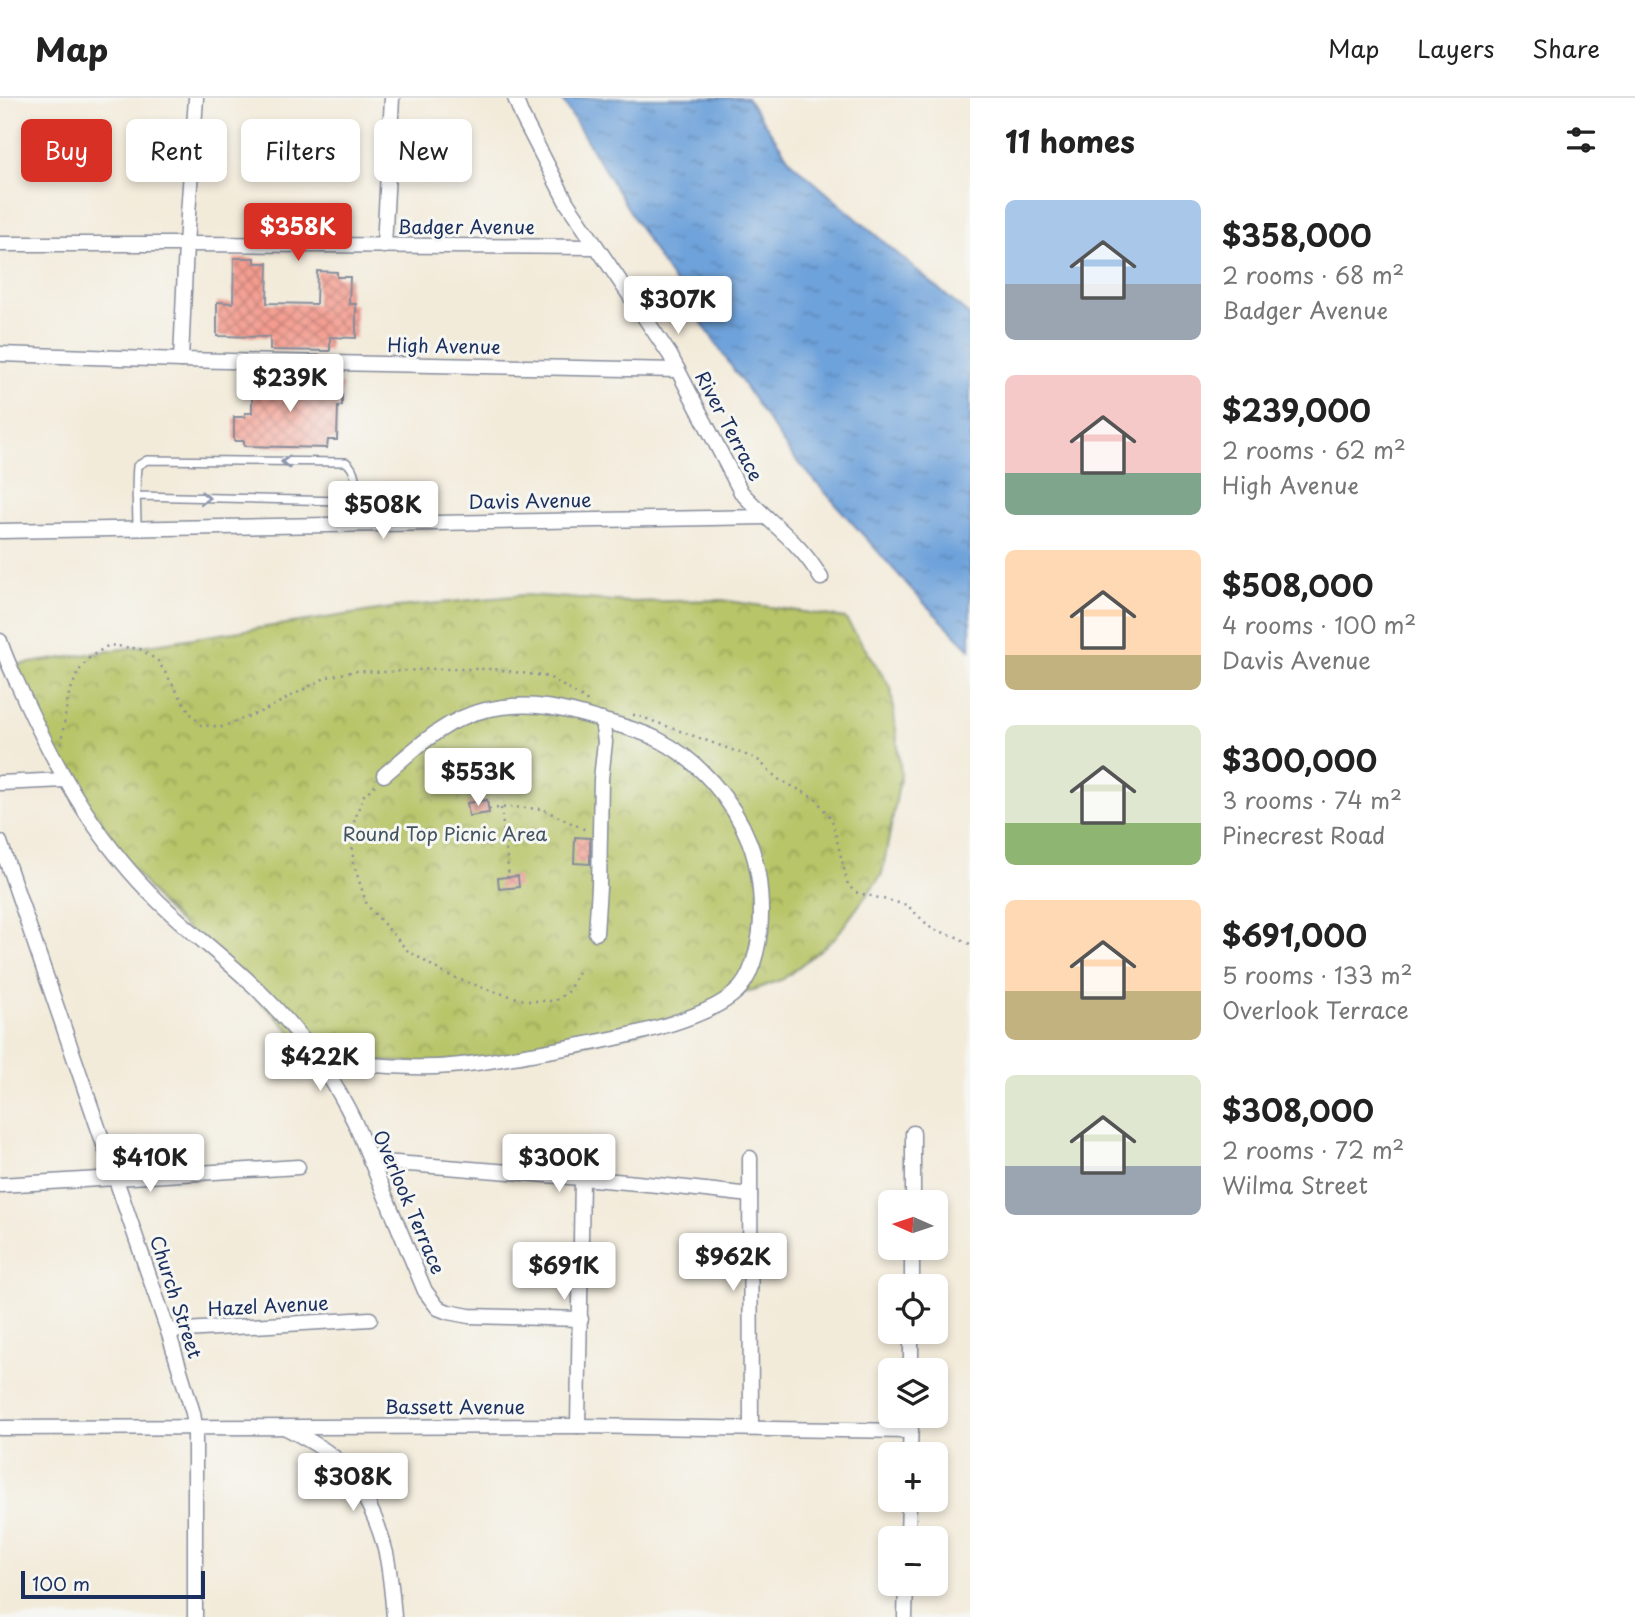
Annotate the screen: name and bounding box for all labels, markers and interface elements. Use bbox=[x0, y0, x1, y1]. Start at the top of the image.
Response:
text: Map bbox=[35, 23, 108, 73]
text: Map bbox=[1328, 30, 1379, 66]
text: Layers bbox=[1417, 30, 1494, 66]
text: Share bbox=[1532, 30, 1600, 66]
text: 11 homes bbox=[1005, 118, 1135, 163]
chip: Buy bbox=[21, 119, 112, 182]
chip: Rent bbox=[126, 119, 227, 182]
chip: Filters bbox=[241, 119, 360, 182]
chip: New bbox=[374, 119, 472, 182]
icon: filters bbox=[1562, 121, 1600, 159]
pin: $358K bbox=[249, 204, 347, 263]
text: $358K bbox=[260, 208, 336, 243]
street label: Badger Avenue bbox=[397, 212, 535, 240]
text: $358,000 bbox=[1222, 212, 1372, 257]
icon: home bbox=[1061, 228, 1145, 312]
text: 2 rooms · 68 m² bbox=[1222, 257, 1404, 292]
pin: $307K bbox=[629, 276, 727, 336]
text: $307K bbox=[640, 281, 716, 316]
text: Badger Avenue bbox=[1222, 292, 1388, 327]
street label: High Avenue bbox=[387, 330, 501, 360]
pin: $239K bbox=[241, 354, 339, 414]
text: $239K bbox=[252, 359, 328, 394]
street label: River Terrace bbox=[689, 365, 771, 486]
text: $239,000 bbox=[1222, 387, 1371, 432]
icon: home bbox=[1061, 403, 1145, 487]
text: 2 rooms · 62 m² bbox=[1222, 432, 1406, 467]
one-way arrow bbox=[281, 454, 292, 469]
text: High Avenue bbox=[1222, 467, 1359, 502]
pin: $508K bbox=[334, 482, 432, 541]
street label: Davis Avenue bbox=[468, 485, 592, 515]
text: $508K bbox=[344, 486, 422, 521]
one-way arrow bbox=[200, 490, 211, 505]
text: $508,000 bbox=[1222, 562, 1373, 607]
icon: home bbox=[1061, 578, 1145, 662]
text: 4 rooms · 100 m² bbox=[1222, 607, 1416, 642]
text: Davis Avenue bbox=[1222, 642, 1371, 677]
text: $300,000 bbox=[1222, 737, 1377, 782]
pin: $553K bbox=[429, 748, 527, 808]
text: $553K bbox=[441, 753, 515, 788]
icon: home bbox=[1061, 753, 1145, 837]
text: 3 rooms · 74 m² bbox=[1222, 782, 1402, 817]
text: Pinecrest Road bbox=[1222, 817, 1386, 852]
park label: Round Top Picnic Area bbox=[343, 819, 547, 847]
text: $691,000 bbox=[1222, 912, 1367, 957]
icon: home bbox=[1061, 928, 1145, 1012]
text: 5 rooms · 133 m² bbox=[1222, 957, 1413, 992]
text: Overlook Terrace bbox=[1222, 992, 1409, 1027]
pin: $422K bbox=[271, 1034, 369, 1093]
text: $422K bbox=[281, 1038, 359, 1073]
text: $308,000 bbox=[1222, 1087, 1374, 1132]
icon: home bbox=[1061, 1103, 1145, 1187]
street label: Overlook Terrace bbox=[367, 1125, 453, 1278]
text: 2 rooms · 72 m² bbox=[1222, 1132, 1404, 1167]
pin: $410K bbox=[101, 1134, 199, 1194]
pin: $300K bbox=[510, 1134, 608, 1194]
text: $410K bbox=[112, 1139, 188, 1174]
text: $300K bbox=[518, 1139, 600, 1174]
text: Wilma Street bbox=[1222, 1167, 1368, 1202]
north arrow bbox=[878, 1190, 948, 1260]
map controls bbox=[878, 1190, 948, 1596]
street label: Church Street bbox=[144, 1232, 210, 1362]
pin: $962K bbox=[684, 1234, 782, 1293]
text: $962K bbox=[695, 1238, 771, 1273]
pin: $691K bbox=[515, 1242, 613, 1302]
text: $691K bbox=[529, 1247, 599, 1282]
button: locate bbox=[878, 1274, 948, 1344]
street label: Hazel Avenue bbox=[207, 1288, 329, 1322]
button: layers bbox=[878, 1358, 948, 1428]
street label: Bassett Avenue bbox=[385, 1392, 525, 1420]
button: + bbox=[878, 1442, 948, 1512]
pin: $308K bbox=[304, 1454, 402, 1513]
text: $308K bbox=[314, 1458, 392, 1493]
button: − bbox=[878, 1526, 948, 1596]
scale bar bbox=[21, 1568, 205, 1600]
text: 100 m bbox=[32, 1569, 90, 1597]

